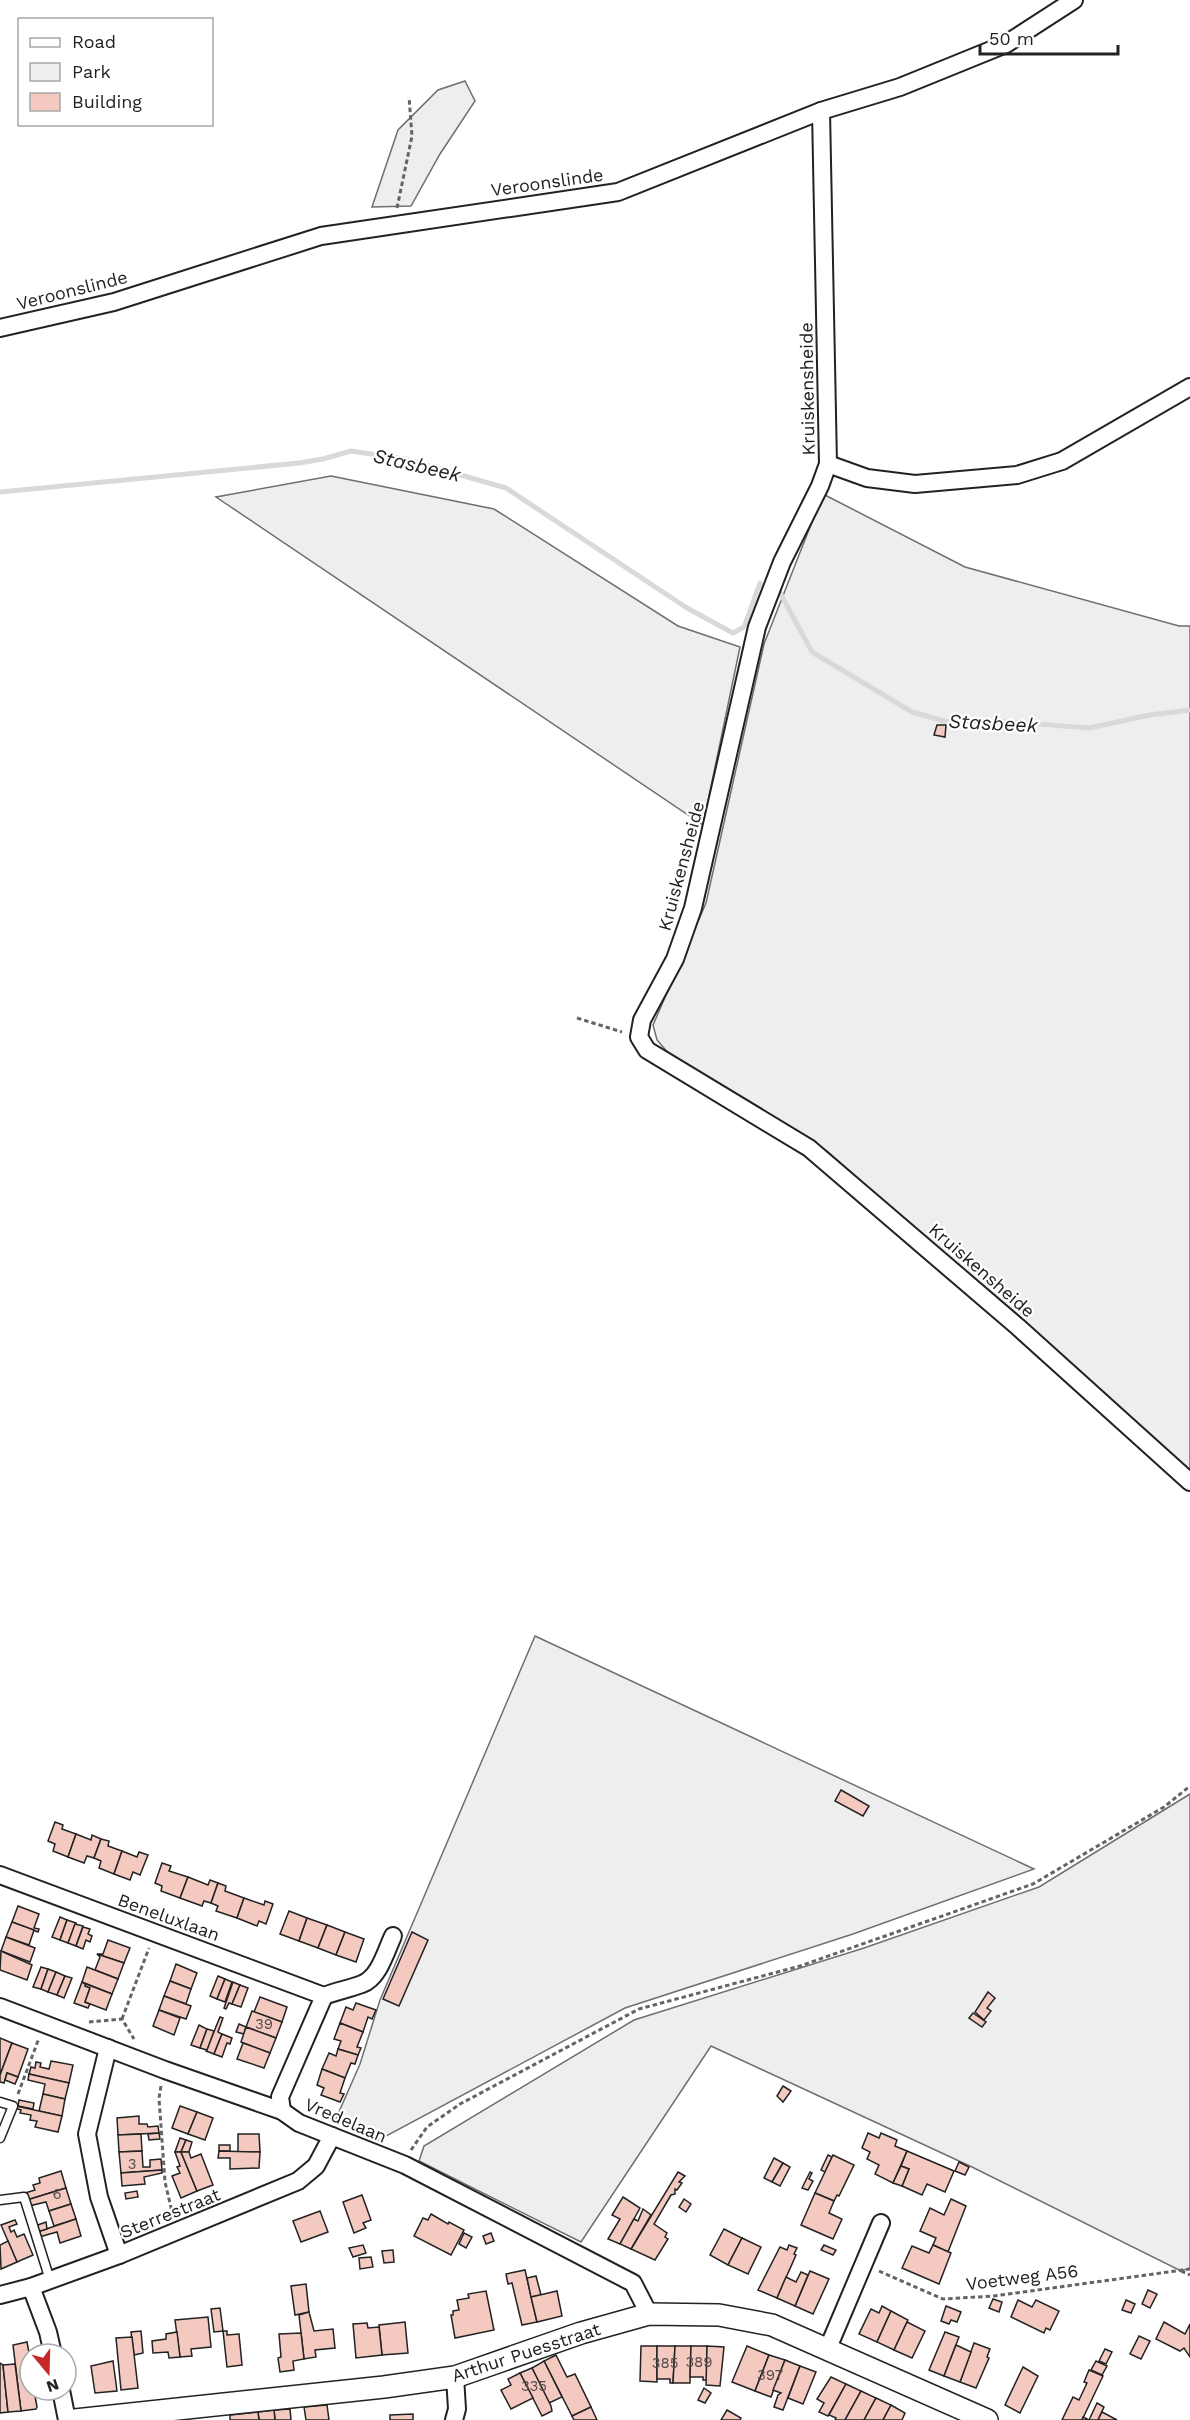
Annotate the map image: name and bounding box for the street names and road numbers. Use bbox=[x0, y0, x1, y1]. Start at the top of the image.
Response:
street label: Veroonslinde bbox=[489, 164, 605, 200]
street label: Veroonslinde bbox=[14, 266, 130, 314]
street label: Kruiskensheide bbox=[795, 322, 819, 456]
street label: Kruiskensheide bbox=[654, 799, 708, 933]
street label: Kruiskensheide bbox=[925, 1218, 1039, 1322]
street label: Beneluxlaan bbox=[115, 1889, 223, 1945]
street label: Vredelaan bbox=[302, 2093, 390, 2147]
street label: Sterrestraat bbox=[117, 2183, 223, 2243]
street label: Voetweg A56 bbox=[965, 2260, 1079, 2294]
street label: Arthur Puesstraat bbox=[449, 2318, 603, 2386]

